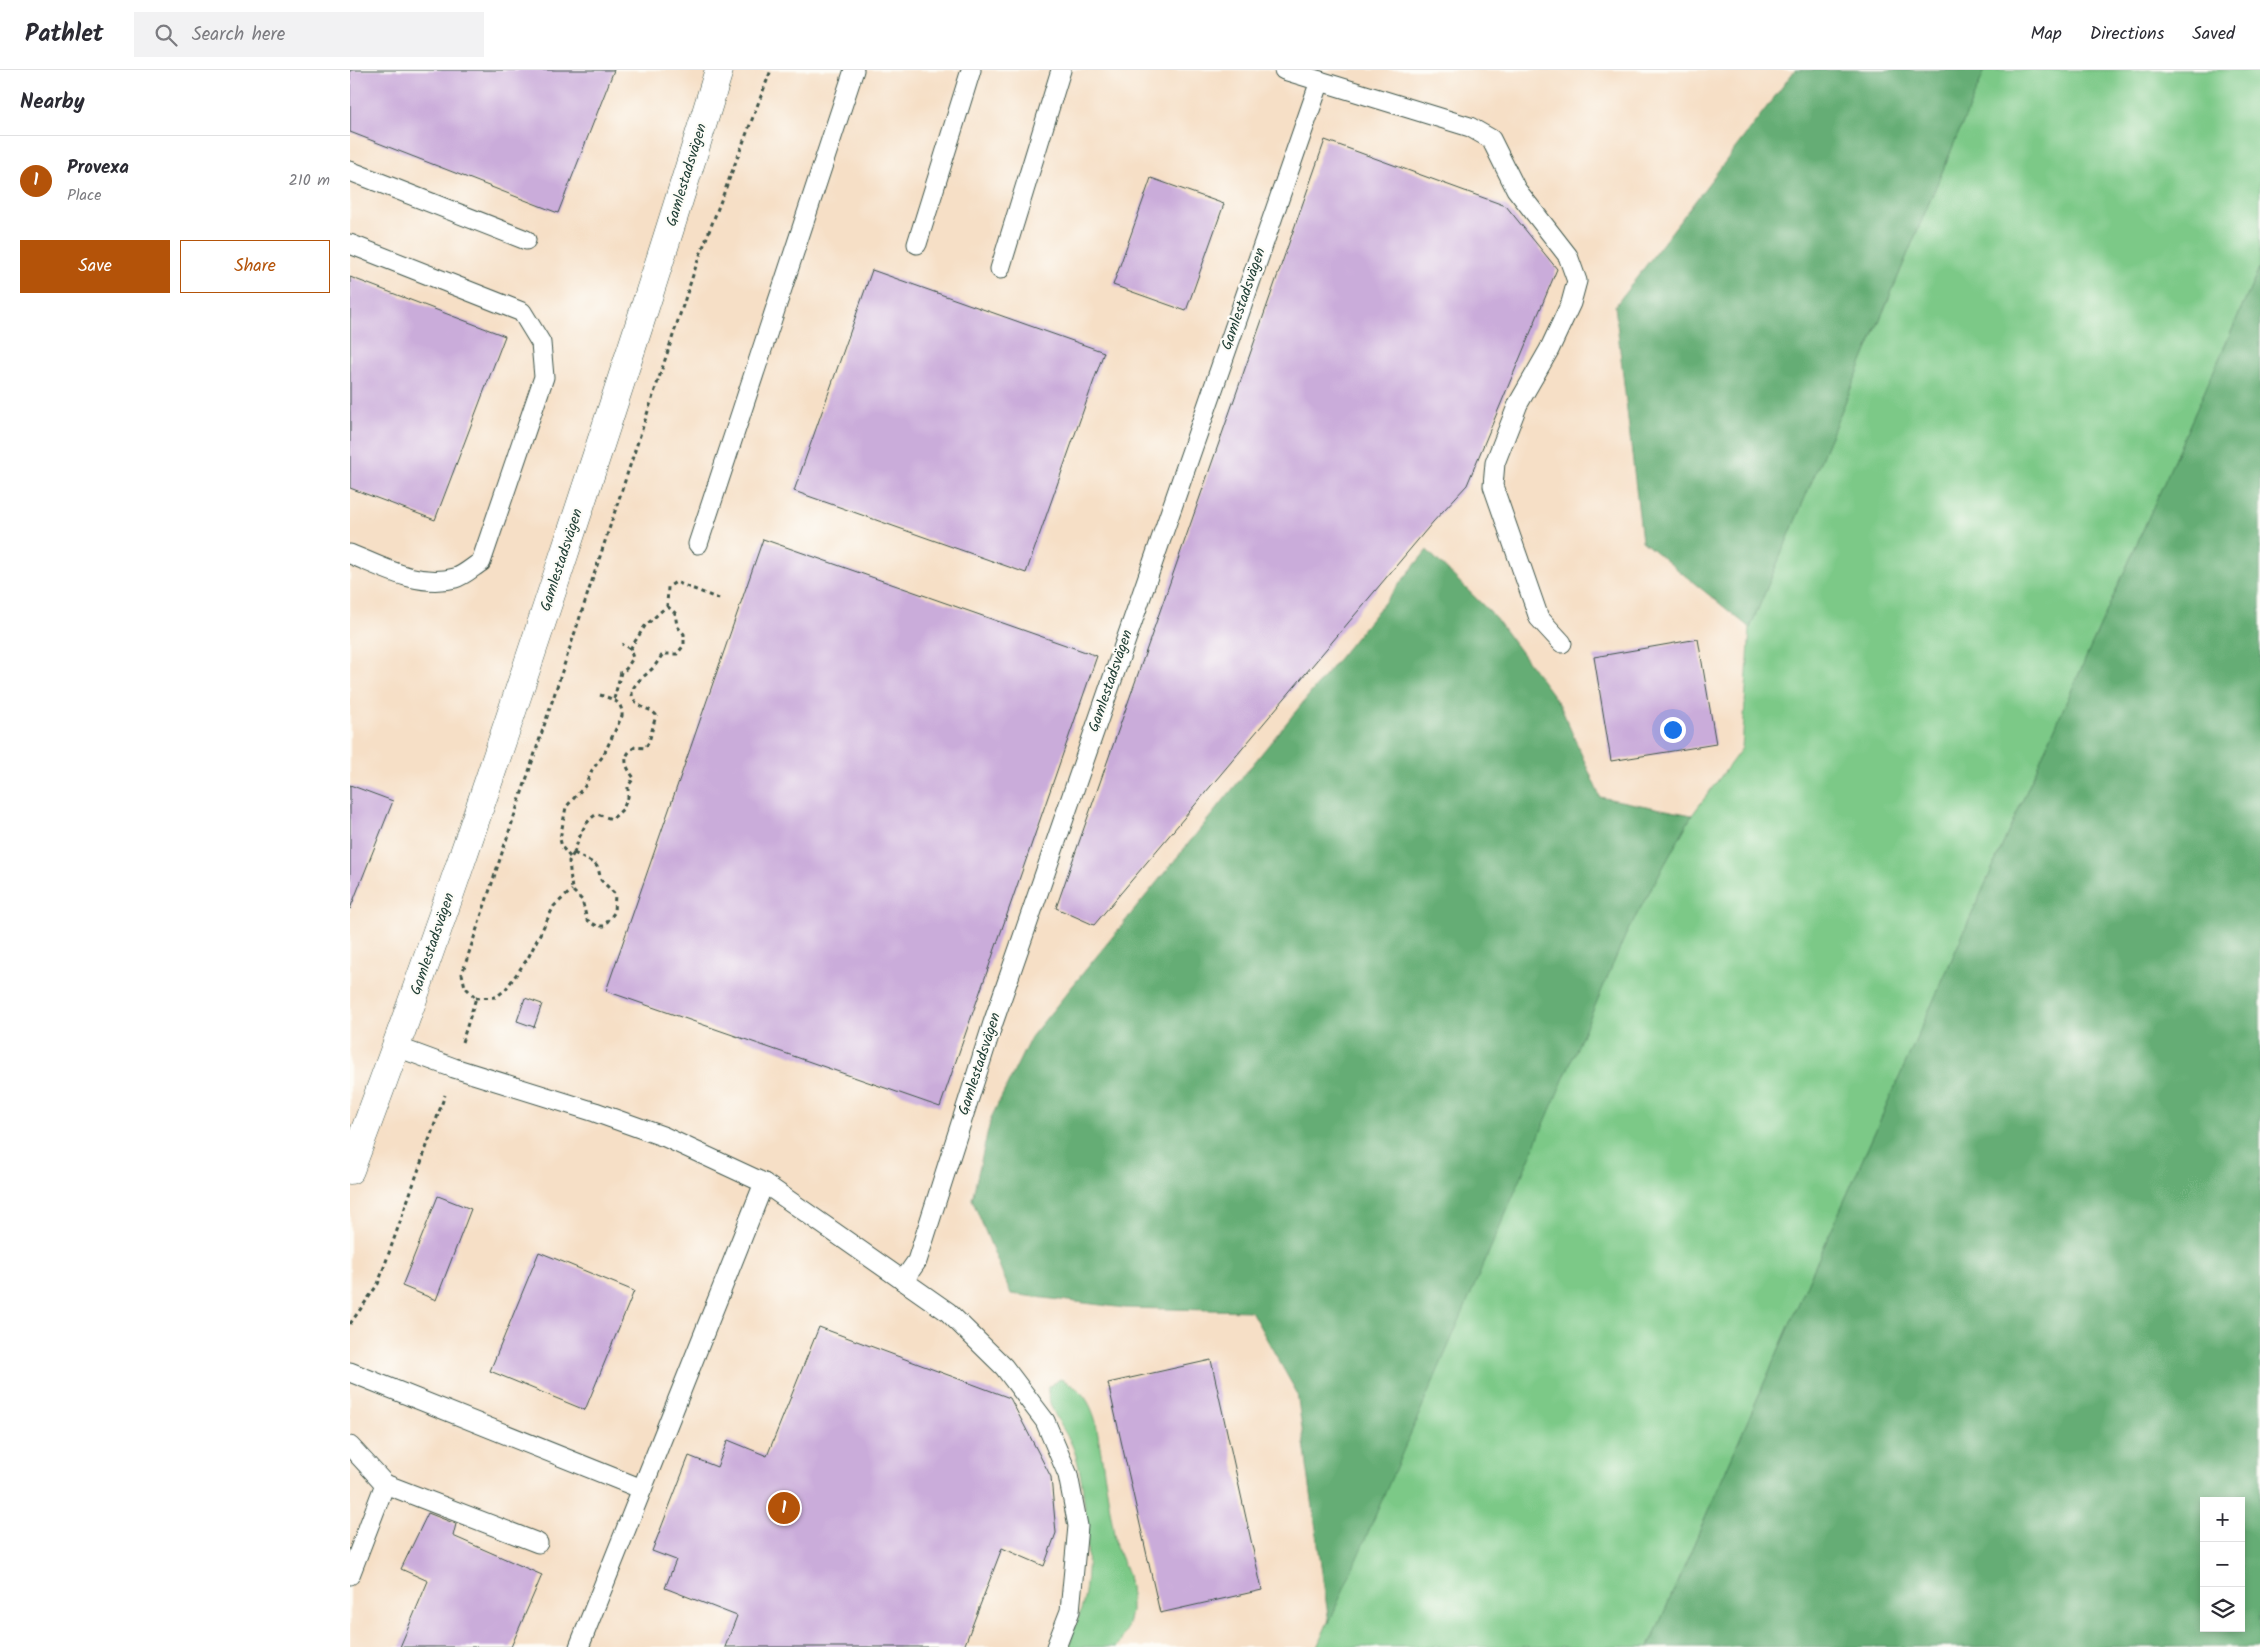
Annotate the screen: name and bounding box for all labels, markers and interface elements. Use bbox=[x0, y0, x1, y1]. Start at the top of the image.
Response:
search box bbox=[134, 12, 484, 57]
text: Pathlet bbox=[25, 15, 104, 54]
text: Search here bbox=[192, 20, 285, 50]
text: Map bbox=[2030, 20, 2062, 49]
text: Directions bbox=[2090, 20, 2164, 49]
text: Saved bbox=[2192, 20, 2235, 49]
icon: search bbox=[152, 21, 180, 49]
text: Nearby bbox=[20, 86, 85, 119]
street label: Gamlestadsvägen bbox=[660, 120, 714, 230]
text: Provexa bbox=[67, 153, 129, 183]
text: 1 bbox=[34, 168, 38, 193]
text: 210 m bbox=[289, 168, 330, 193]
text: Place bbox=[67, 183, 101, 208]
button: Save bbox=[20, 240, 170, 293]
button: Share bbox=[180, 240, 330, 293]
street label: Gamlestadsvägen bbox=[1215, 245, 1273, 353]
street label: Gamlestadsvägen bbox=[534, 505, 590, 615]
street label: Gamlestadsvägen bbox=[1082, 627, 1140, 735]
your location bbox=[1660, 717, 1686, 743]
street label: Gamlestadsvägen bbox=[404, 890, 462, 998]
street label: Gamlestadsvägen bbox=[952, 1009, 1008, 1119]
pin: 1 bbox=[768, 1489, 800, 1527]
map controls bbox=[2200, 1497, 2245, 1632]
button: + bbox=[2200, 1497, 2245, 1542]
button: − bbox=[2200, 1542, 2245, 1587]
button: layers bbox=[2200, 1587, 2245, 1632]

